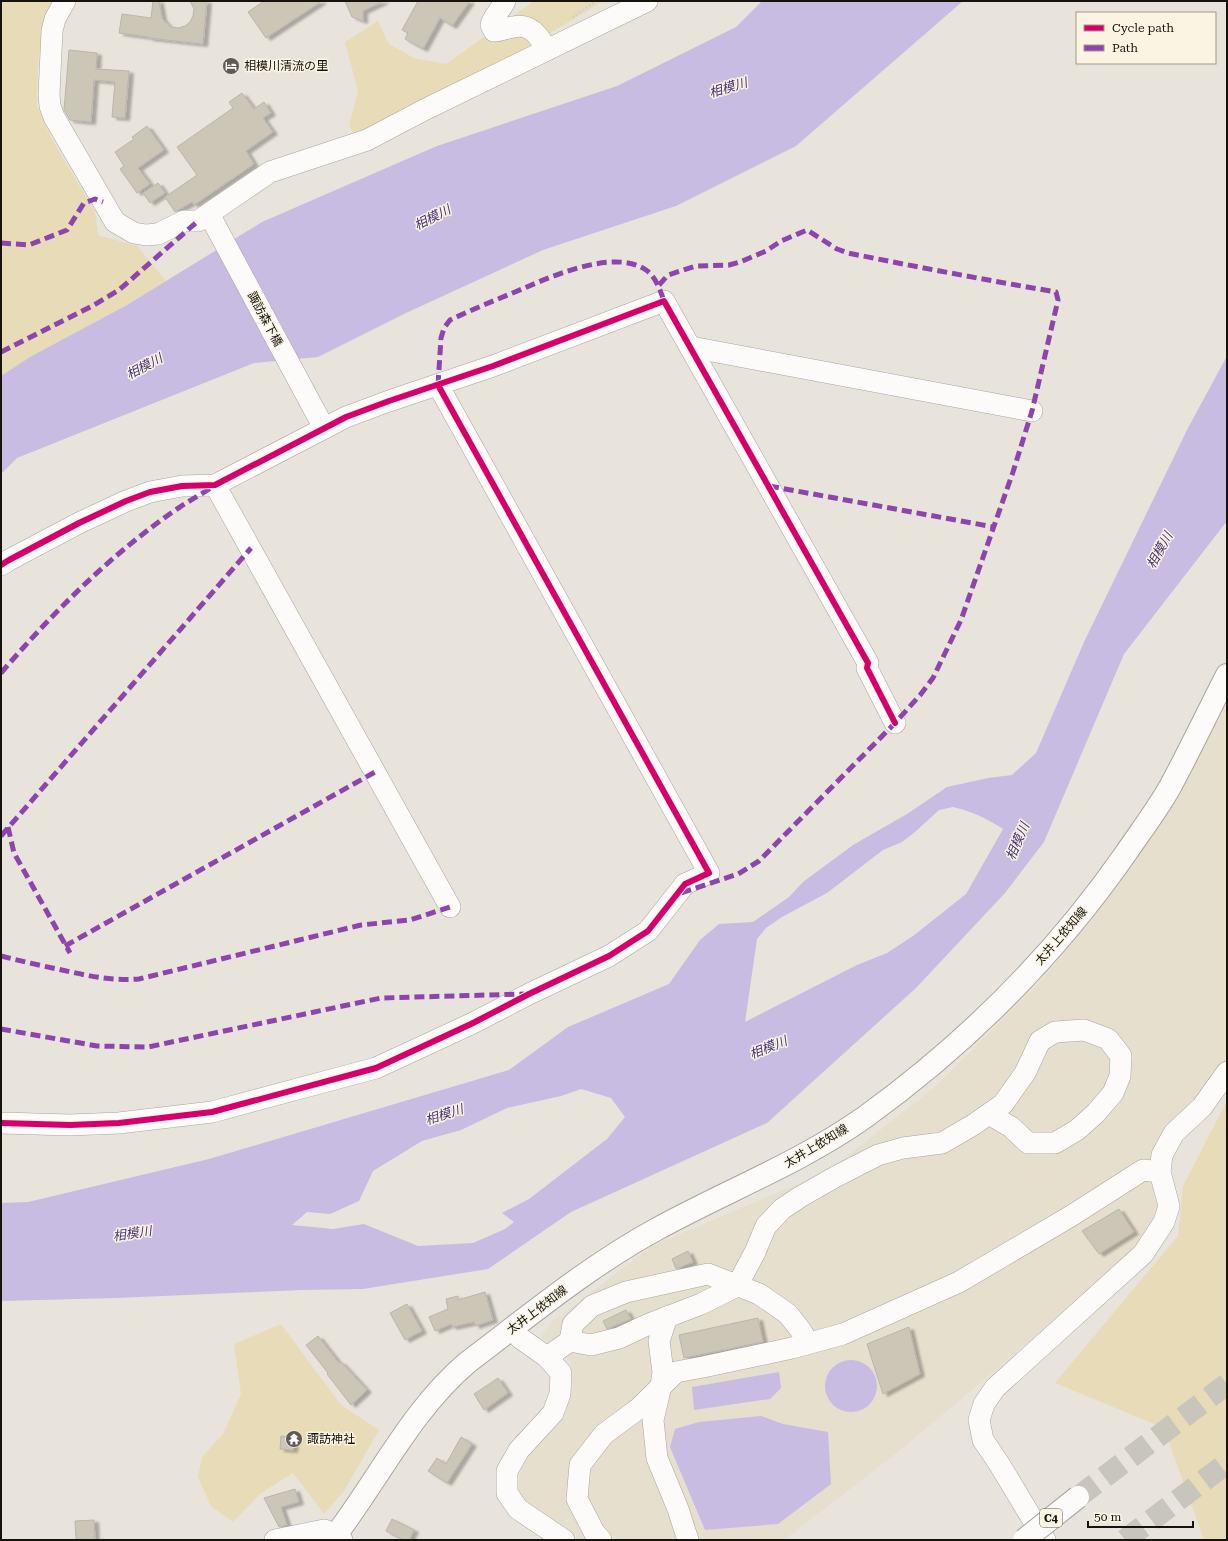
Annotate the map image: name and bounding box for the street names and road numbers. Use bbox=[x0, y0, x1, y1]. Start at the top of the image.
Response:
street label: 諏訪森下橋 bbox=[245, 289, 285, 349]
street label: 太井上依知線 bbox=[1032, 904, 1090, 968]
street label: 太井上依知線 bbox=[782, 1121, 850, 1171]
street label: 太井上依知線 bbox=[504, 1283, 570, 1337]
road number: C4 bbox=[1040, 1509, 1062, 1527]

